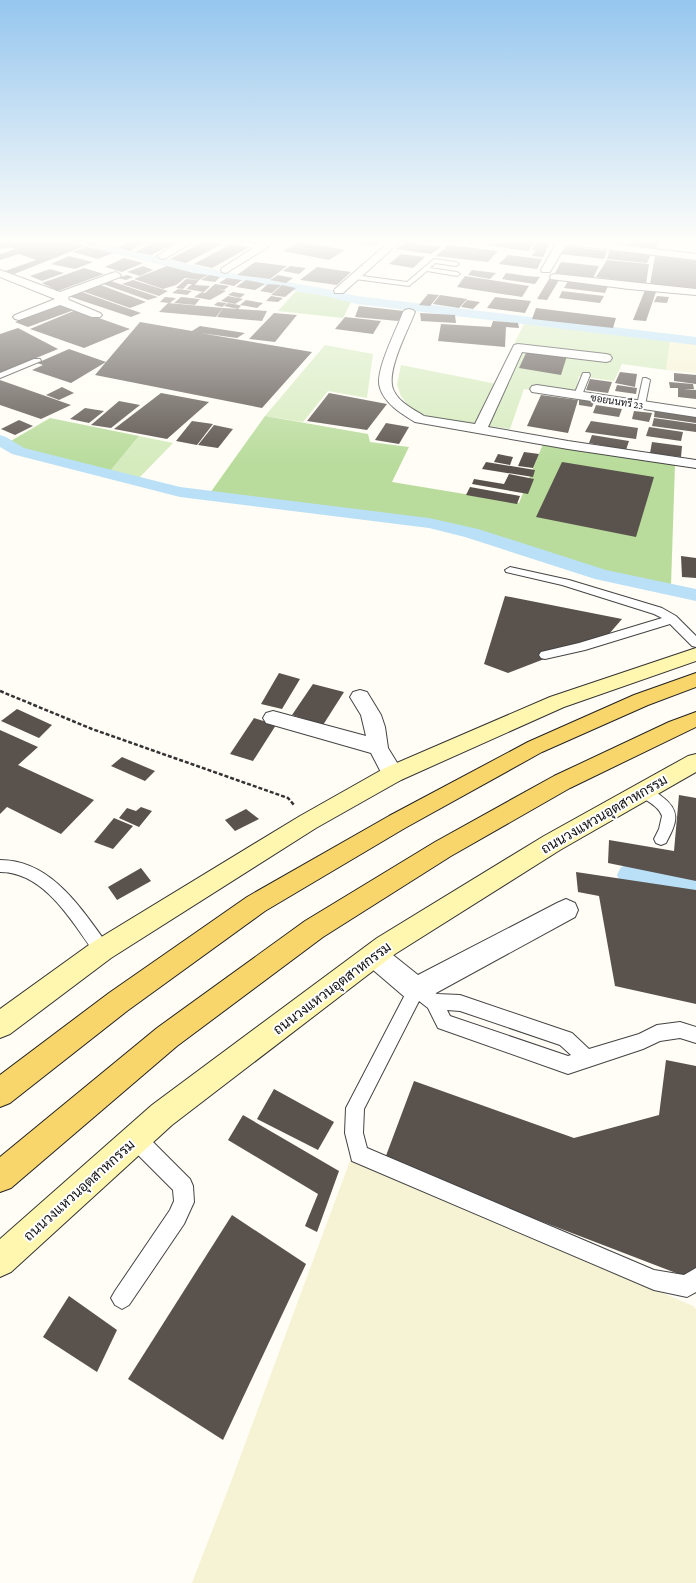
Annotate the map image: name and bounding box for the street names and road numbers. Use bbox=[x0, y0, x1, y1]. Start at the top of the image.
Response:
street label: ซอยนนทรี 23 bbox=[590, 391, 644, 411]
street label: ถนนวงแหวนอุตสาหกรรม bbox=[538, 771, 671, 858]
street label: ถนนวงแหวนอุตสาหกรรม bbox=[270, 938, 395, 1039]
street label: ถนนวงแหวนอุตสาหกรรม bbox=[20, 1136, 139, 1245]

